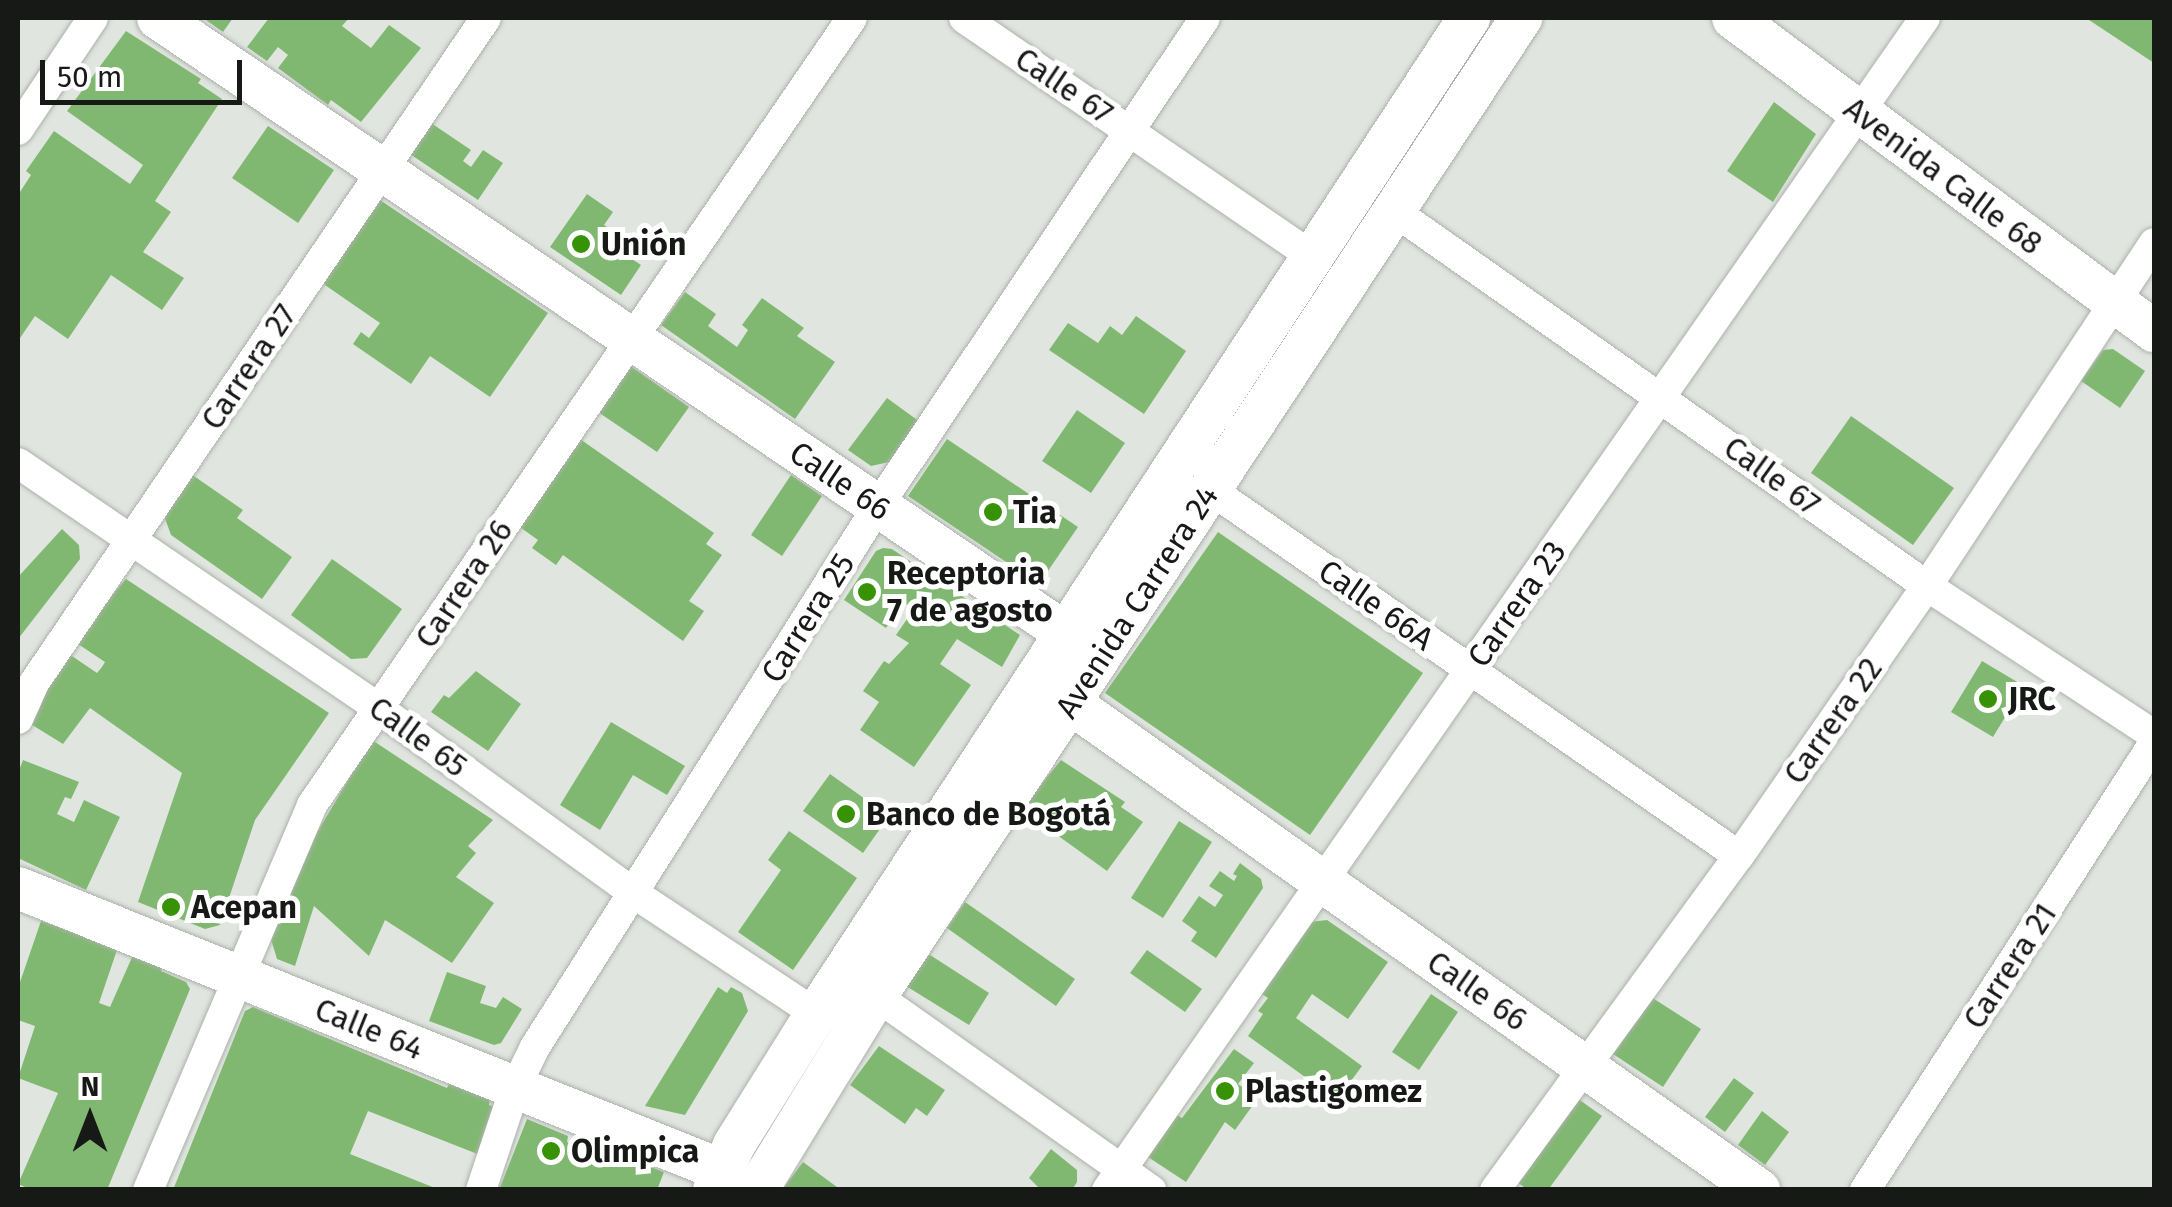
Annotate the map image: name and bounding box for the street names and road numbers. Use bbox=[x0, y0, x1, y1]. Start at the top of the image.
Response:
street label: Calle 67 bbox=[1008, 39, 1120, 133]
street label: Avenida Calle 68 bbox=[1836, 89, 2050, 263]
street label: Carrera 27 bbox=[193, 297, 305, 437]
street label: Calle 67 bbox=[1716, 428, 1828, 524]
street label: Calle 66 bbox=[782, 433, 898, 529]
street label: Avenida Carrera 24 bbox=[1048, 479, 1226, 725]
street label: Carrera 26 bbox=[407, 513, 521, 655]
street label: Carrera 23 bbox=[1460, 534, 1574, 674]
street label: Carrera 25 bbox=[753, 546, 863, 690]
street label: Calle 66A bbox=[1311, 552, 1441, 658]
street label: Carrera 22 bbox=[1776, 651, 1890, 791]
street label: Calle 65 bbox=[361, 689, 475, 785]
street label: Carrera 21 bbox=[1955, 896, 2065, 1036]
street label: Calle 66 bbox=[1420, 943, 1534, 1039]
street label: Calle 64 bbox=[309, 990, 429, 1068]

